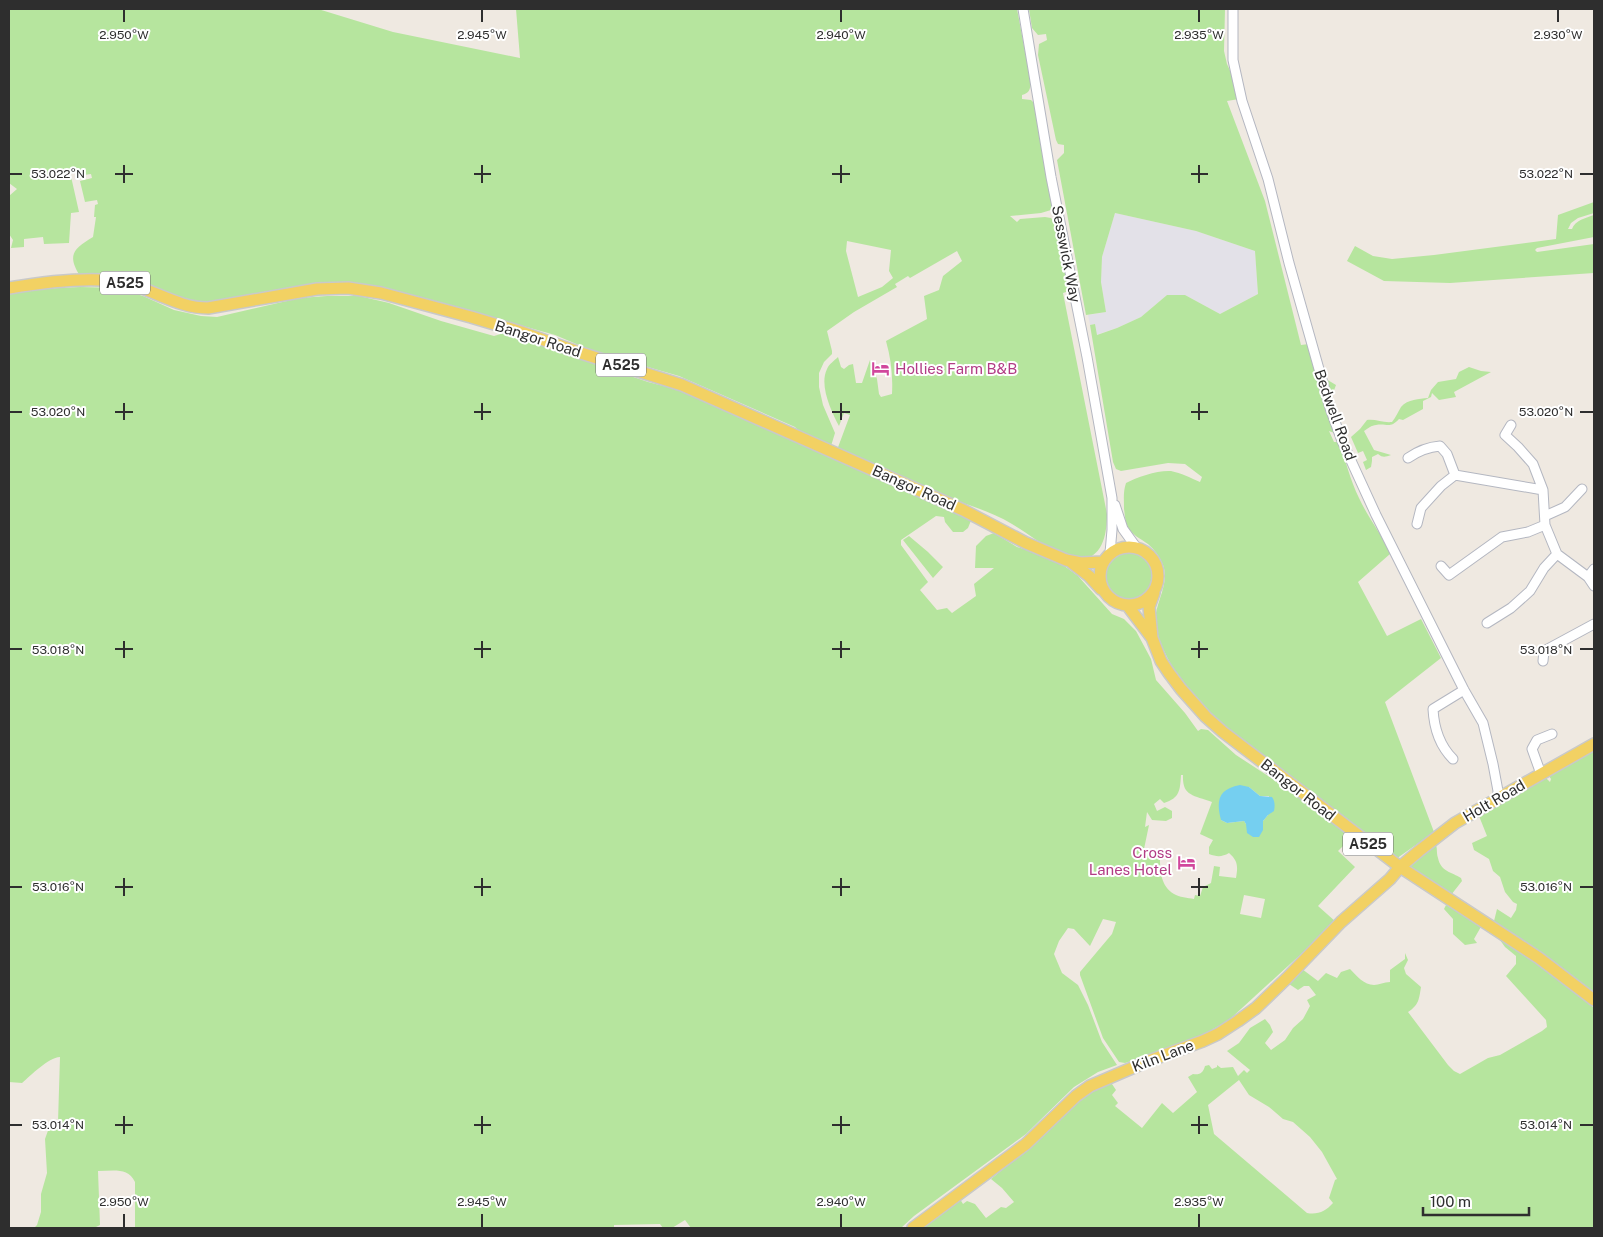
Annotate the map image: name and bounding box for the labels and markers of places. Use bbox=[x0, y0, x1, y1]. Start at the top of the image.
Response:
hotel icon: Hollies Farm B&B bbox=[871, 359, 891, 379]
place label: Hollies Farm B&B bbox=[895, 360, 1017, 377]
place label: Cross Lanes Hotel bbox=[1089, 844, 1172, 878]
hotel icon: Cross Lanes Hotel bbox=[1176, 852, 1196, 872]

